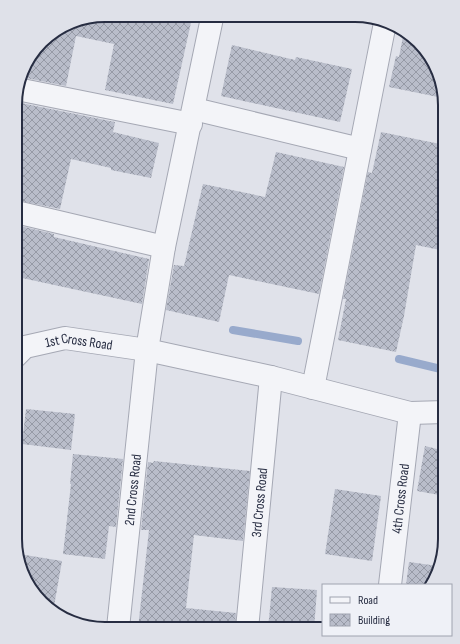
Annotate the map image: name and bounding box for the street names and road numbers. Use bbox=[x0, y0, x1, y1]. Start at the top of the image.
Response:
street label: 1st Cross Road bbox=[43, 329, 114, 353]
street label: 2nd Cross Road bbox=[120, 453, 145, 526]
street label: 4th Cross Road bbox=[388, 463, 413, 534]
street label: 3rd Cross Road bbox=[247, 467, 271, 538]

